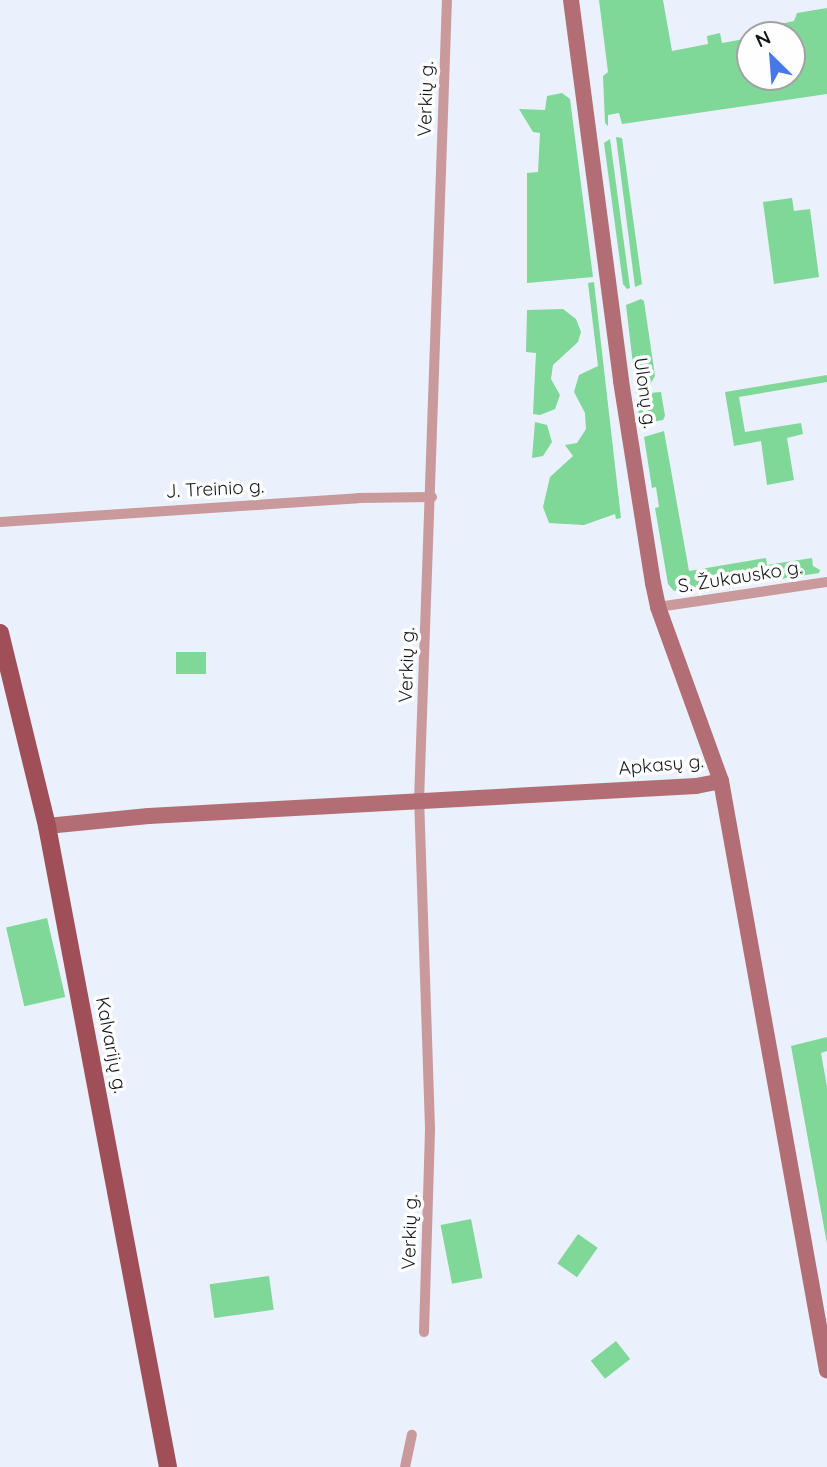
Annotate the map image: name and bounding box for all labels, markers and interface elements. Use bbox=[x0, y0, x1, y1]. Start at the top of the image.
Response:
north arrow bbox=[736, 21, 806, 91]
text: N bbox=[752, 25, 774, 53]
street label: Verkių g. bbox=[413, 61, 439, 137]
street label: Ulonų g. bbox=[629, 356, 661, 430]
street label: J. Treinio g. bbox=[165, 475, 265, 503]
street label: S. Žukausko g. bbox=[676, 556, 804, 598]
street label: Verkių g. bbox=[394, 627, 420, 703]
street label: Apkasų g. bbox=[617, 750, 705, 780]
street label: Kalvarijų g. bbox=[91, 995, 131, 1095]
street label: Verkių g. bbox=[397, 1194, 423, 1270]

